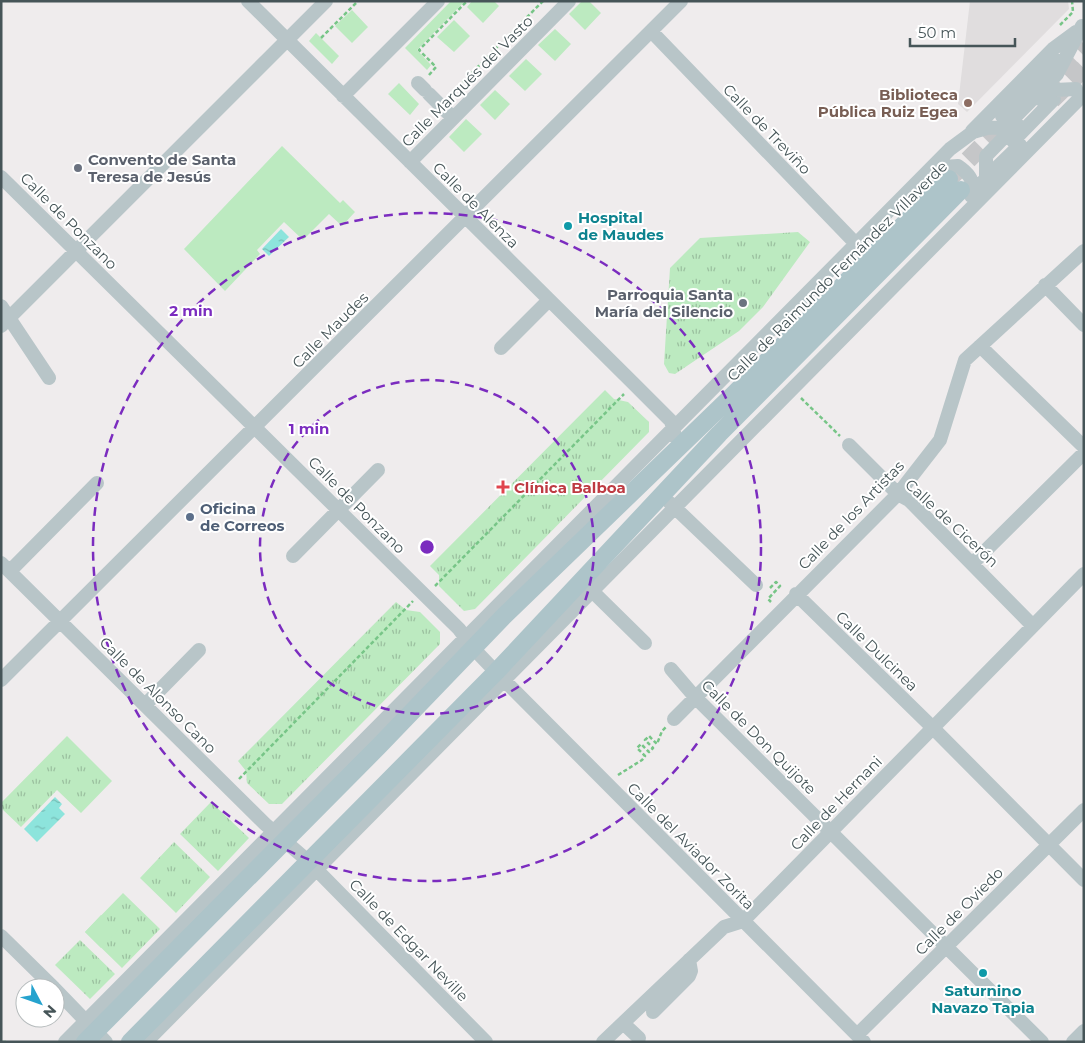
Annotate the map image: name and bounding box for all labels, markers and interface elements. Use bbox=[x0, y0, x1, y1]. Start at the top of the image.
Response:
street label: Calle Marqués del Vasto bbox=[397, 11, 537, 151]
scale bar bbox=[910, 15, 1015, 47]
text: 50 m bbox=[918, 23, 956, 42]
street label: Calle de Treviño bbox=[719, 80, 815, 178]
place label: Biblioteca Pública Ruiz Egea bbox=[818, 85, 958, 121]
marker: Biblioteca Pública Ruiz Egea bbox=[962, 97, 974, 109]
place label: Convento de Santa Teresa de Jesús bbox=[88, 150, 236, 186]
street label: Calle de Raimundo Fernández Villaverde bbox=[723, 157, 951, 385]
street label: Calle de Alenza bbox=[429, 158, 523, 252]
marker: Convento de Santa Teresa de Jesús bbox=[72, 162, 84, 174]
street label: Calle de Ponzano bbox=[16, 168, 122, 274]
place label: Hospital de Maudes bbox=[578, 208, 664, 244]
marker: Hospital de Maudes bbox=[562, 220, 574, 232]
place label: Parroquia Santa María del Silencio bbox=[595, 285, 733, 321]
street label: Calle Maudes bbox=[288, 288, 372, 372]
marker: Parroquia Santa María del Silencio bbox=[737, 297, 749, 309]
text: 2 min bbox=[169, 301, 213, 320]
text: 1 min bbox=[289, 419, 329, 438]
street label: Calle de Ponzano bbox=[304, 452, 410, 558]
street label: Calle de los Artistas bbox=[794, 456, 908, 574]
street label: Calle de Cicerón bbox=[901, 475, 1003, 571]
place label: Clínica Balboa bbox=[514, 478, 626, 497]
marker: Clínica Balboa bbox=[496, 480, 510, 494]
place label: Oficina de Correos bbox=[200, 499, 285, 535]
marker: Oficina de Correos bbox=[184, 511, 196, 523]
centre of rings bbox=[418, 538, 436, 556]
street label: Calle Dulcinea bbox=[832, 607, 922, 695]
street label: Calle de Alonso Cano bbox=[96, 633, 220, 757]
street label: Calle de Don Quijote bbox=[698, 676, 820, 798]
street label: Calle de Hernani bbox=[786, 752, 886, 854]
street label: Calle del Aviador Zorita bbox=[623, 778, 759, 914]
street label: Calle de Oviedo bbox=[911, 863, 1007, 959]
street label: Calle de Edgar Neville bbox=[345, 875, 473, 1005]
marker: Saturnino Navazo Tapia bbox=[977, 967, 989, 979]
north arrow bbox=[15, 978, 65, 1028]
place label: Saturnino Navazo Tapia bbox=[931, 981, 1035, 1017]
text: N bbox=[39, 1001, 60, 1022]

